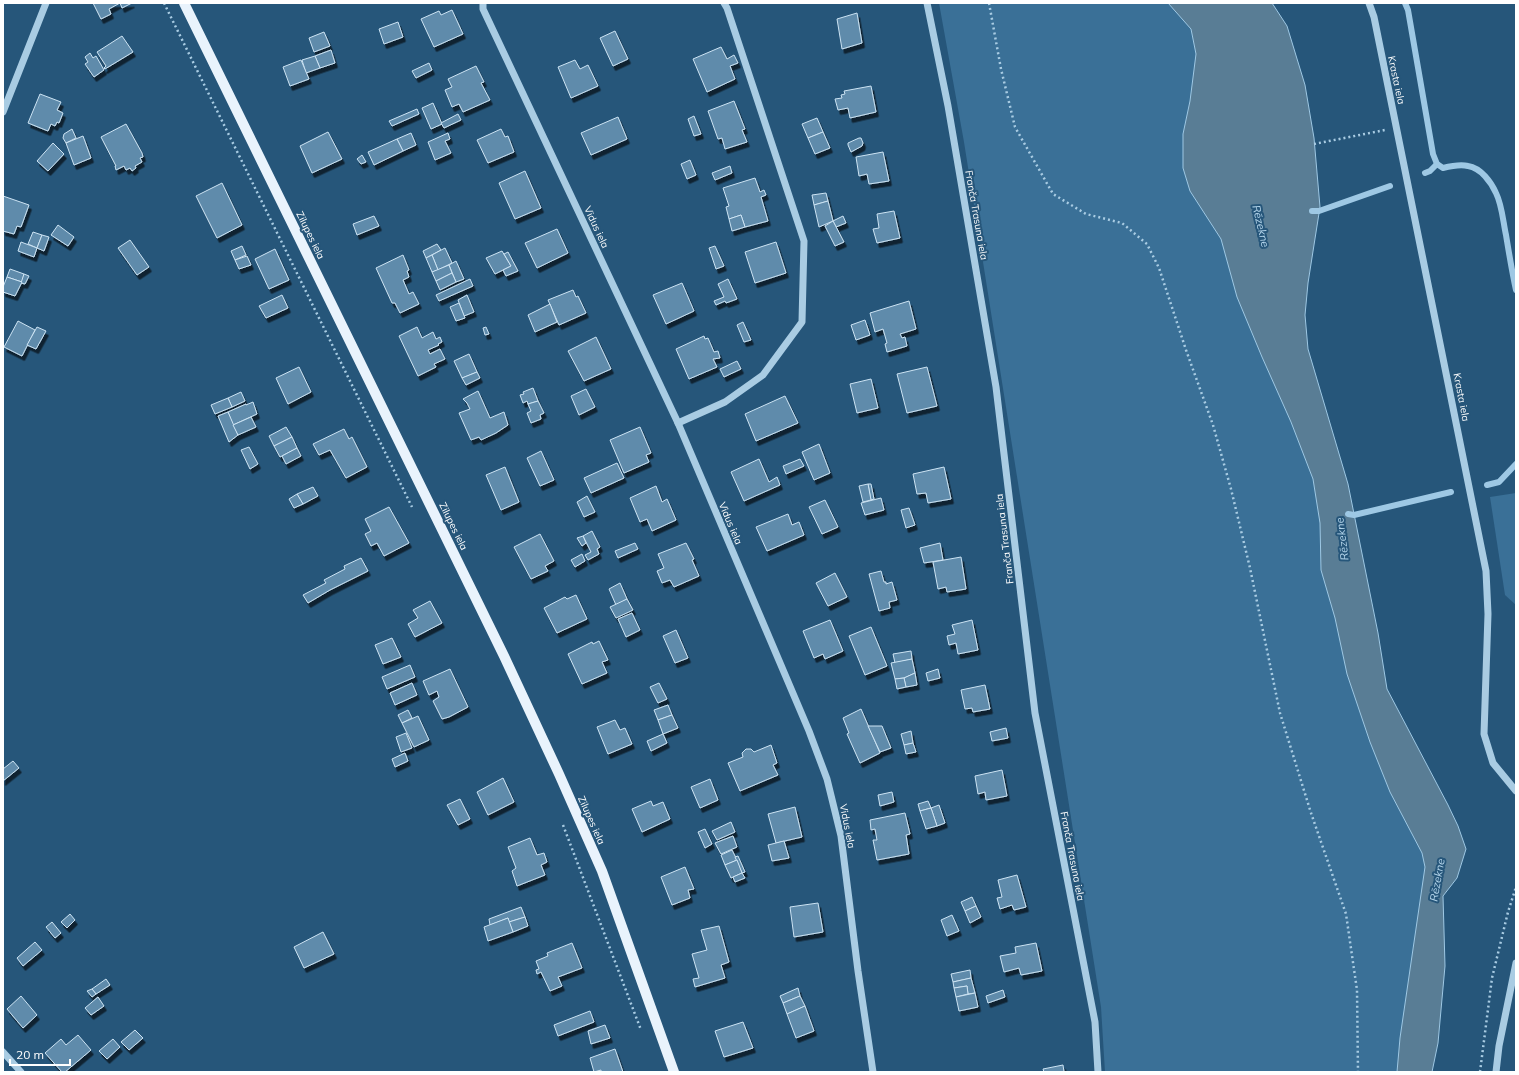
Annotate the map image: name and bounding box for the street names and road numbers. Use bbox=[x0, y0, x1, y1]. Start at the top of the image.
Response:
street label: Krasta iela bbox=[1385, 55, 1408, 105]
street label: Franča Trasuna iela bbox=[962, 169, 991, 261]
street label: Vidus iela bbox=[581, 204, 612, 250]
street label: Zilupes iela bbox=[293, 209, 328, 261]
street label: Krasta iela bbox=[1450, 372, 1473, 422]
street label: Franča Trasuna iela bbox=[993, 493, 1016, 585]
street label: Zilupes iela bbox=[436, 500, 471, 552]
street label: Vidus iela bbox=[716, 500, 745, 546]
street label: Zilupes iela bbox=[575, 794, 608, 846]
street label: Vidus iela bbox=[837, 803, 858, 849]
street label: Franča Trasuna iela bbox=[1057, 810, 1088, 902]

